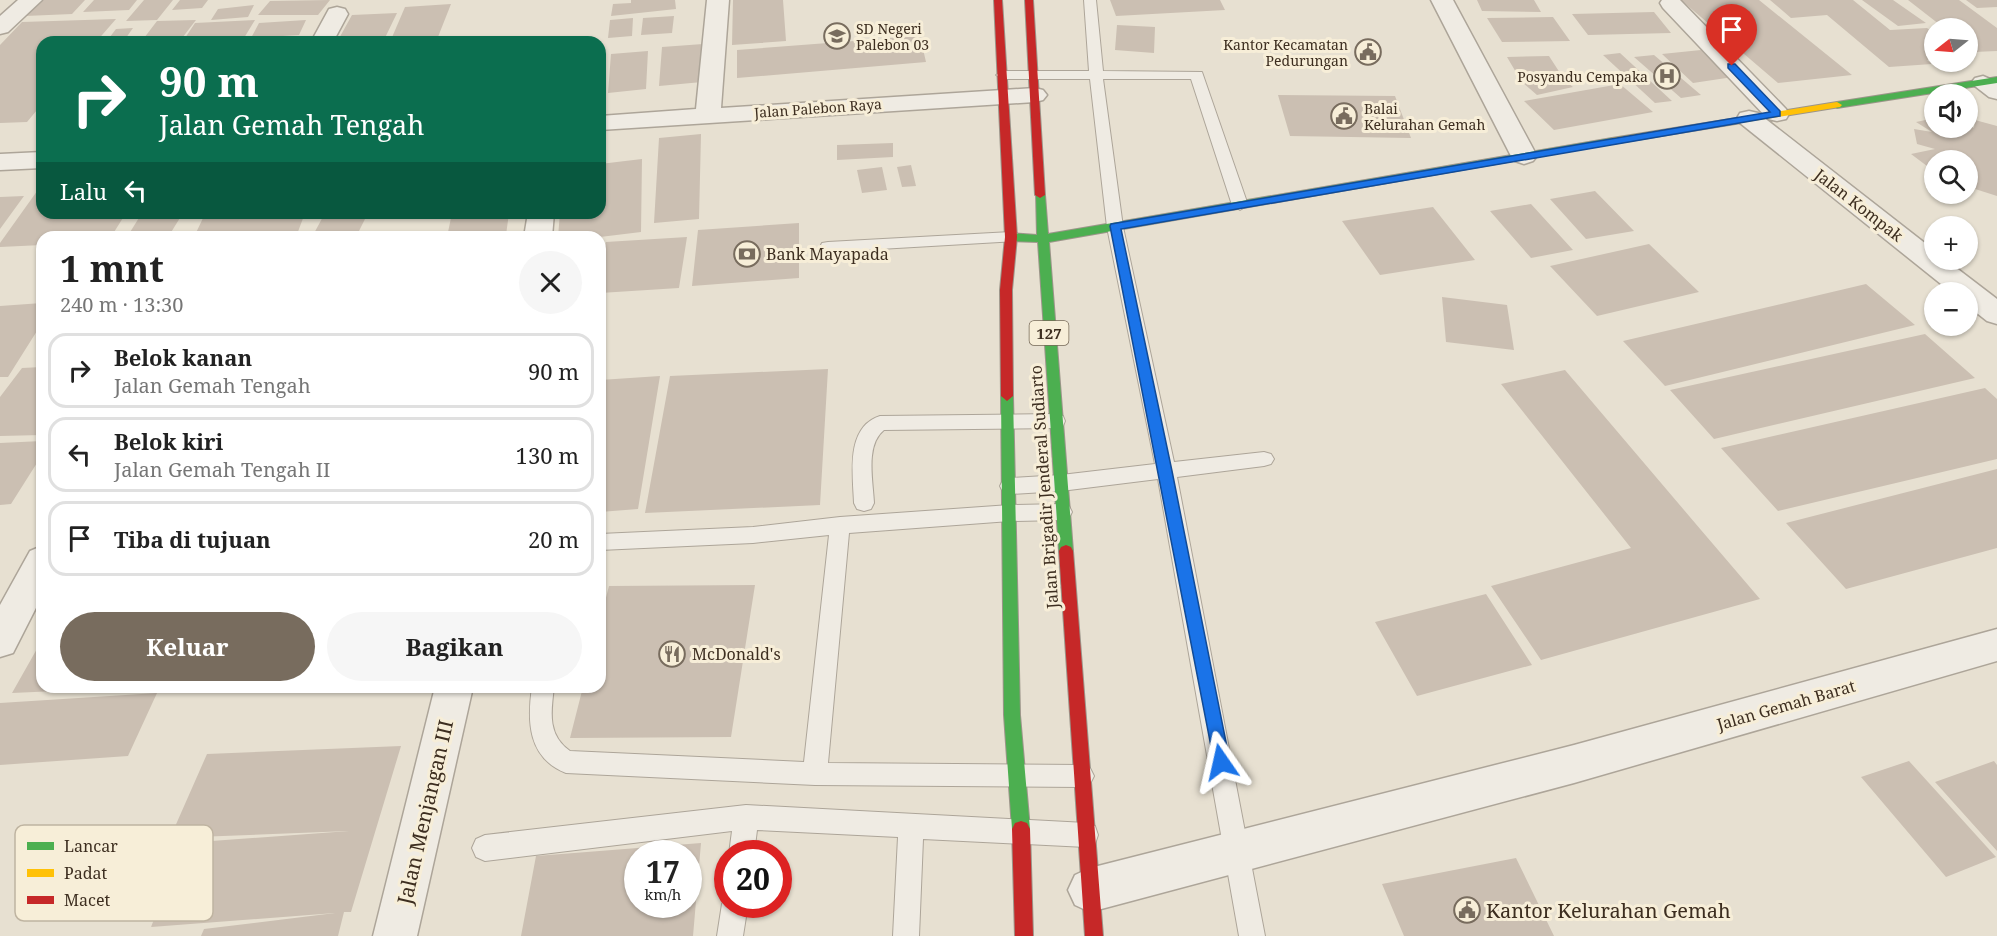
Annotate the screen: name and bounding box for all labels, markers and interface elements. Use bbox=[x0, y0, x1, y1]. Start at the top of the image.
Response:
pin bbox=[1706, 4, 1757, 66]
icon: arrive bbox=[1715, 13, 1748, 46]
north arrow bbox=[1924, 18, 1978, 72]
map controls bbox=[1924, 18, 1978, 336]
place label: SD Negeri Palebon 03 bbox=[856, 19, 929, 54]
school or university icon: SD Negeri Palebon 03 bbox=[822, 21, 852, 51]
place label: Kantor Kecamatan Pedurungan bbox=[1223, 35, 1348, 70]
public building icon: Kantor Kecamatan Pedurungan bbox=[1353, 37, 1383, 67]
text: 90 m bbox=[159, 52, 259, 109]
icon: right bbox=[60, 60, 138, 138]
hospital icon: Posyandu Cempaka bbox=[1652, 61, 1682, 91]
place label: Posyandu Cempaka bbox=[1517, 67, 1648, 86]
button: sound bbox=[1924, 84, 1978, 138]
street label: Jalan Palebon Raya bbox=[753, 94, 883, 122]
place label: Balai Kelurahan Gemah bbox=[1364, 99, 1485, 134]
public building icon: Balai Kelurahan Gemah bbox=[1329, 101, 1359, 131]
text: Jalan Gemah Tengah bbox=[159, 106, 424, 143]
button: search bbox=[1924, 150, 1978, 204]
street label: Jalan Kompak bbox=[1809, 163, 1908, 247]
icon: left bbox=[119, 174, 152, 207]
text: Lalu bbox=[60, 176, 107, 206]
button: + bbox=[1924, 216, 1978, 270]
bank icon: Bank Mayapada bbox=[732, 239, 762, 269]
place label: Bank Mayapada bbox=[766, 243, 889, 265]
text: 1 mnt bbox=[60, 244, 164, 293]
button: close bbox=[519, 251, 582, 314]
button: − bbox=[1924, 282, 1978, 336]
text: 240 m · 13:30 bbox=[60, 291, 183, 318]
road number: 127 bbox=[1030, 321, 1068, 345]
text: Belok kanan bbox=[114, 342, 252, 372]
icon: right bbox=[63, 354, 96, 387]
text: 90 m bbox=[528, 356, 579, 386]
street label: Jalan Brigadir Jenderal Sudiarto bbox=[1025, 364, 1064, 611]
text: Jalan Gemah Tengah bbox=[114, 372, 311, 399]
text: Belok kiri bbox=[114, 426, 223, 456]
icon: left bbox=[63, 438, 96, 471]
text: 130 m bbox=[516, 440, 579, 470]
text: Jalan Gemah Tengah II bbox=[114, 456, 330, 483]
icon: arrive bbox=[63, 522, 96, 555]
text: Tiba di tujuan bbox=[114, 524, 271, 554]
text: 20 m bbox=[528, 524, 579, 554]
button: Keluar bbox=[60, 612, 315, 681]
button: Bagikan bbox=[327, 612, 582, 681]
restaurant icon: McDonald's bbox=[657, 639, 687, 669]
place label: McDonald's bbox=[692, 643, 781, 665]
street label: Jalan Gemah Barat bbox=[1713, 675, 1858, 736]
street label: Jalan Menjangan III bbox=[390, 717, 459, 908]
position arrow bbox=[1189, 730, 1253, 794]
legend bbox=[15, 825, 213, 921]
text: Lancar bbox=[64, 835, 118, 857]
speed limit sign: 20 bbox=[714, 840, 792, 918]
text: 17 bbox=[646, 851, 680, 892]
text: Padat bbox=[64, 862, 108, 884]
text: km/h bbox=[645, 884, 681, 904]
text: Macet bbox=[64, 889, 110, 911]
public building icon: Kantor Kelurahan Gemah bbox=[1452, 895, 1482, 925]
place label: Kantor Kelurahan Gemah bbox=[1486, 897, 1731, 924]

